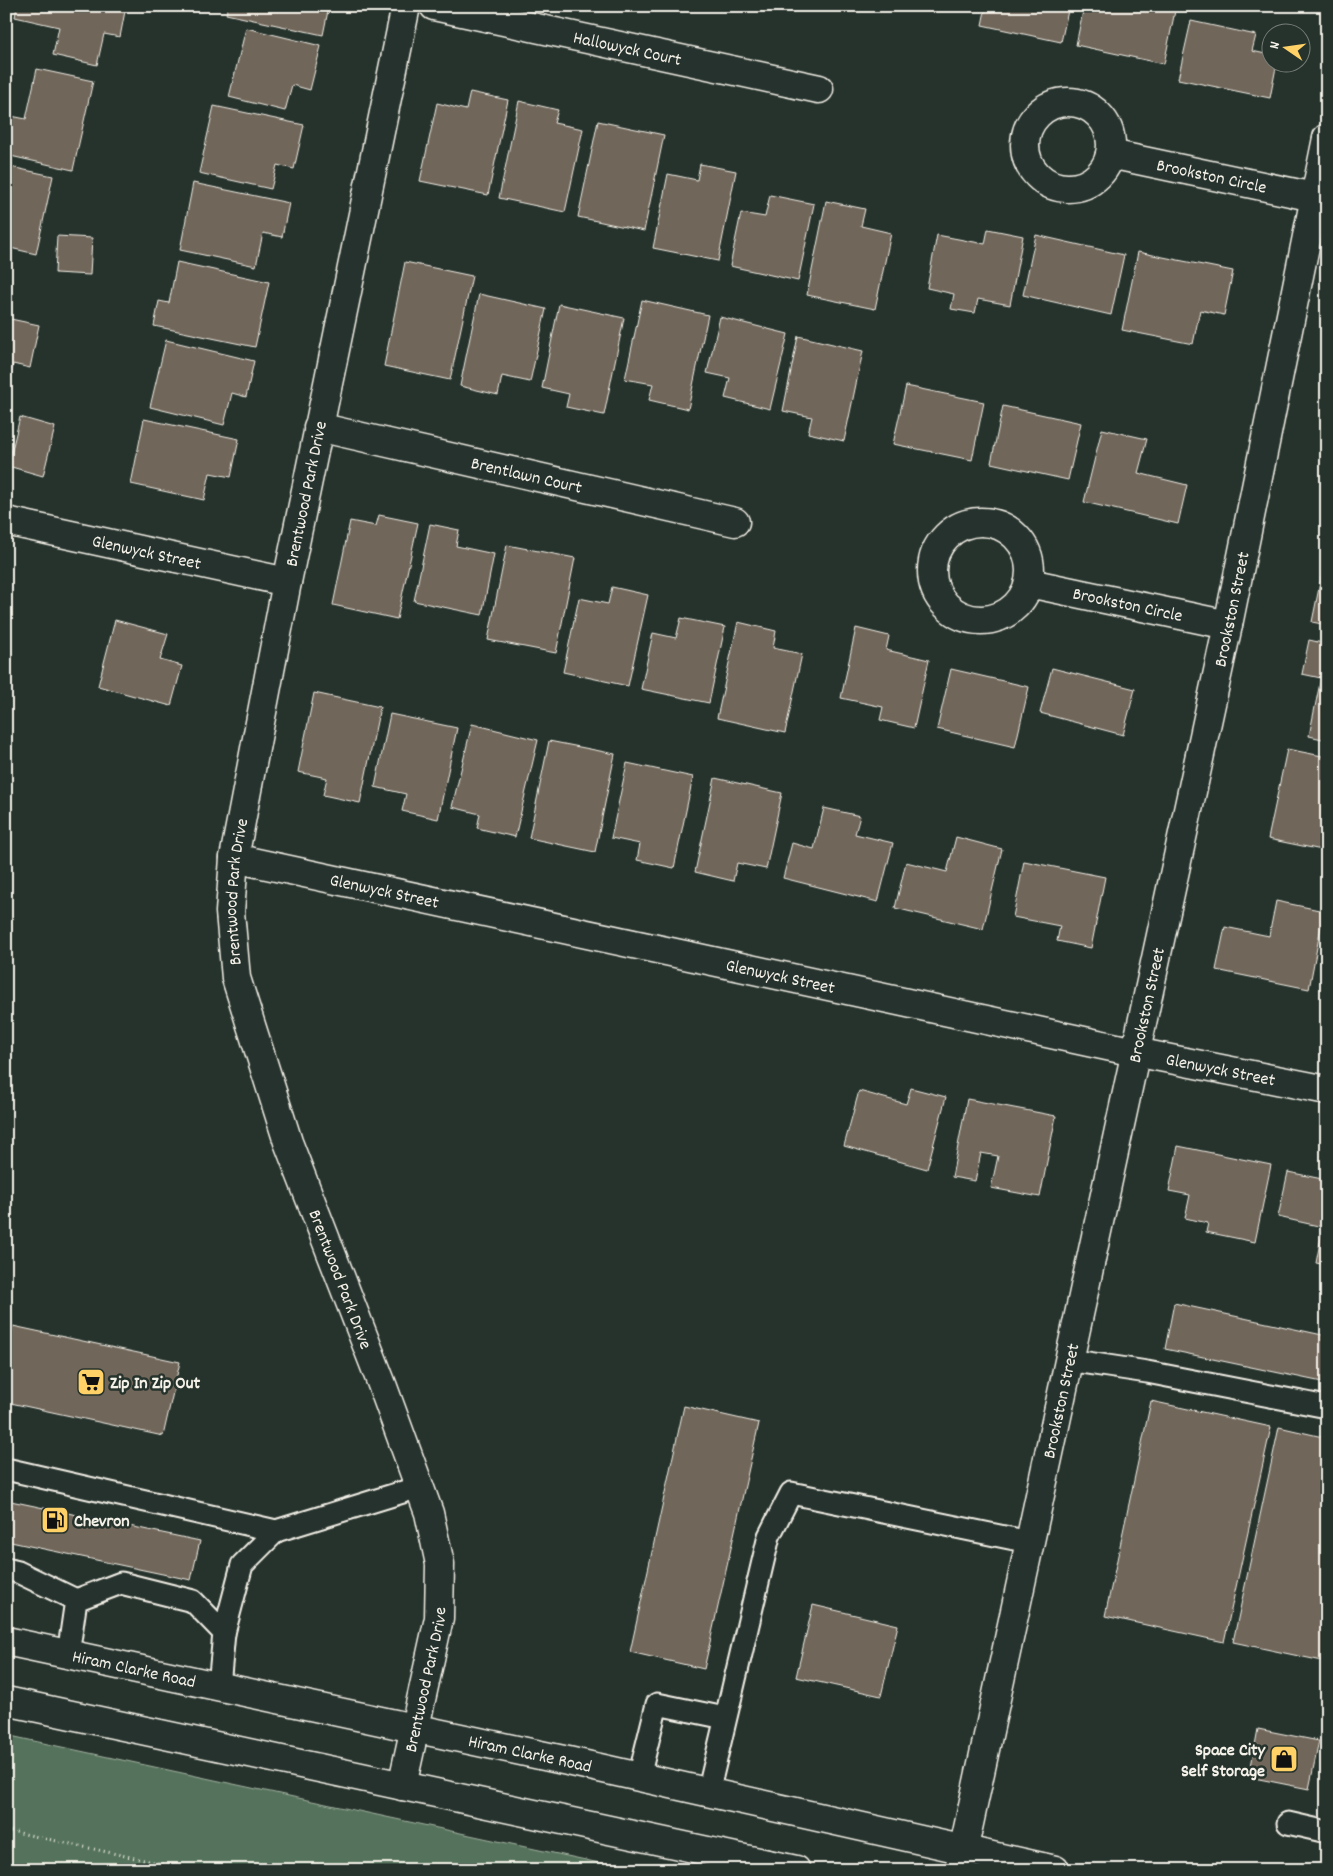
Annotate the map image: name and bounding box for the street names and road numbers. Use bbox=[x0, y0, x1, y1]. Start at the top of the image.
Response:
street label: Hallowyck Court bbox=[571, 26, 684, 74]
street label: Brookston Circle bbox=[1154, 154, 1269, 202]
street label: Brentwood Park Drive bbox=[281, 419, 335, 569]
street label: Brentlawn Court bbox=[468, 452, 584, 502]
street label: Glenwyck Street bbox=[89, 530, 203, 578]
street label: Brookston Street bbox=[1209, 549, 1258, 670]
street label: Brookston Circle bbox=[1070, 583, 1185, 630]
street label: Brentwood Park Drive bbox=[220, 816, 256, 966]
street label: Glenwyck Street bbox=[327, 869, 441, 917]
street label: Brookston Street bbox=[1124, 945, 1173, 1065]
street label: Glenwyck Street bbox=[723, 954, 837, 1002]
street label: Glenwyck Street bbox=[1163, 1048, 1277, 1095]
street label: Brentwood Park Drive bbox=[301, 1206, 377, 1353]
street label: Brookston Street bbox=[1038, 1341, 1087, 1461]
street label: Brentwood Park Drive bbox=[400, 1607, 454, 1755]
street label: Hiram Clarke Road bbox=[70, 1645, 198, 1696]
street label: Hiram Clarke Road bbox=[466, 1730, 594, 1781]

